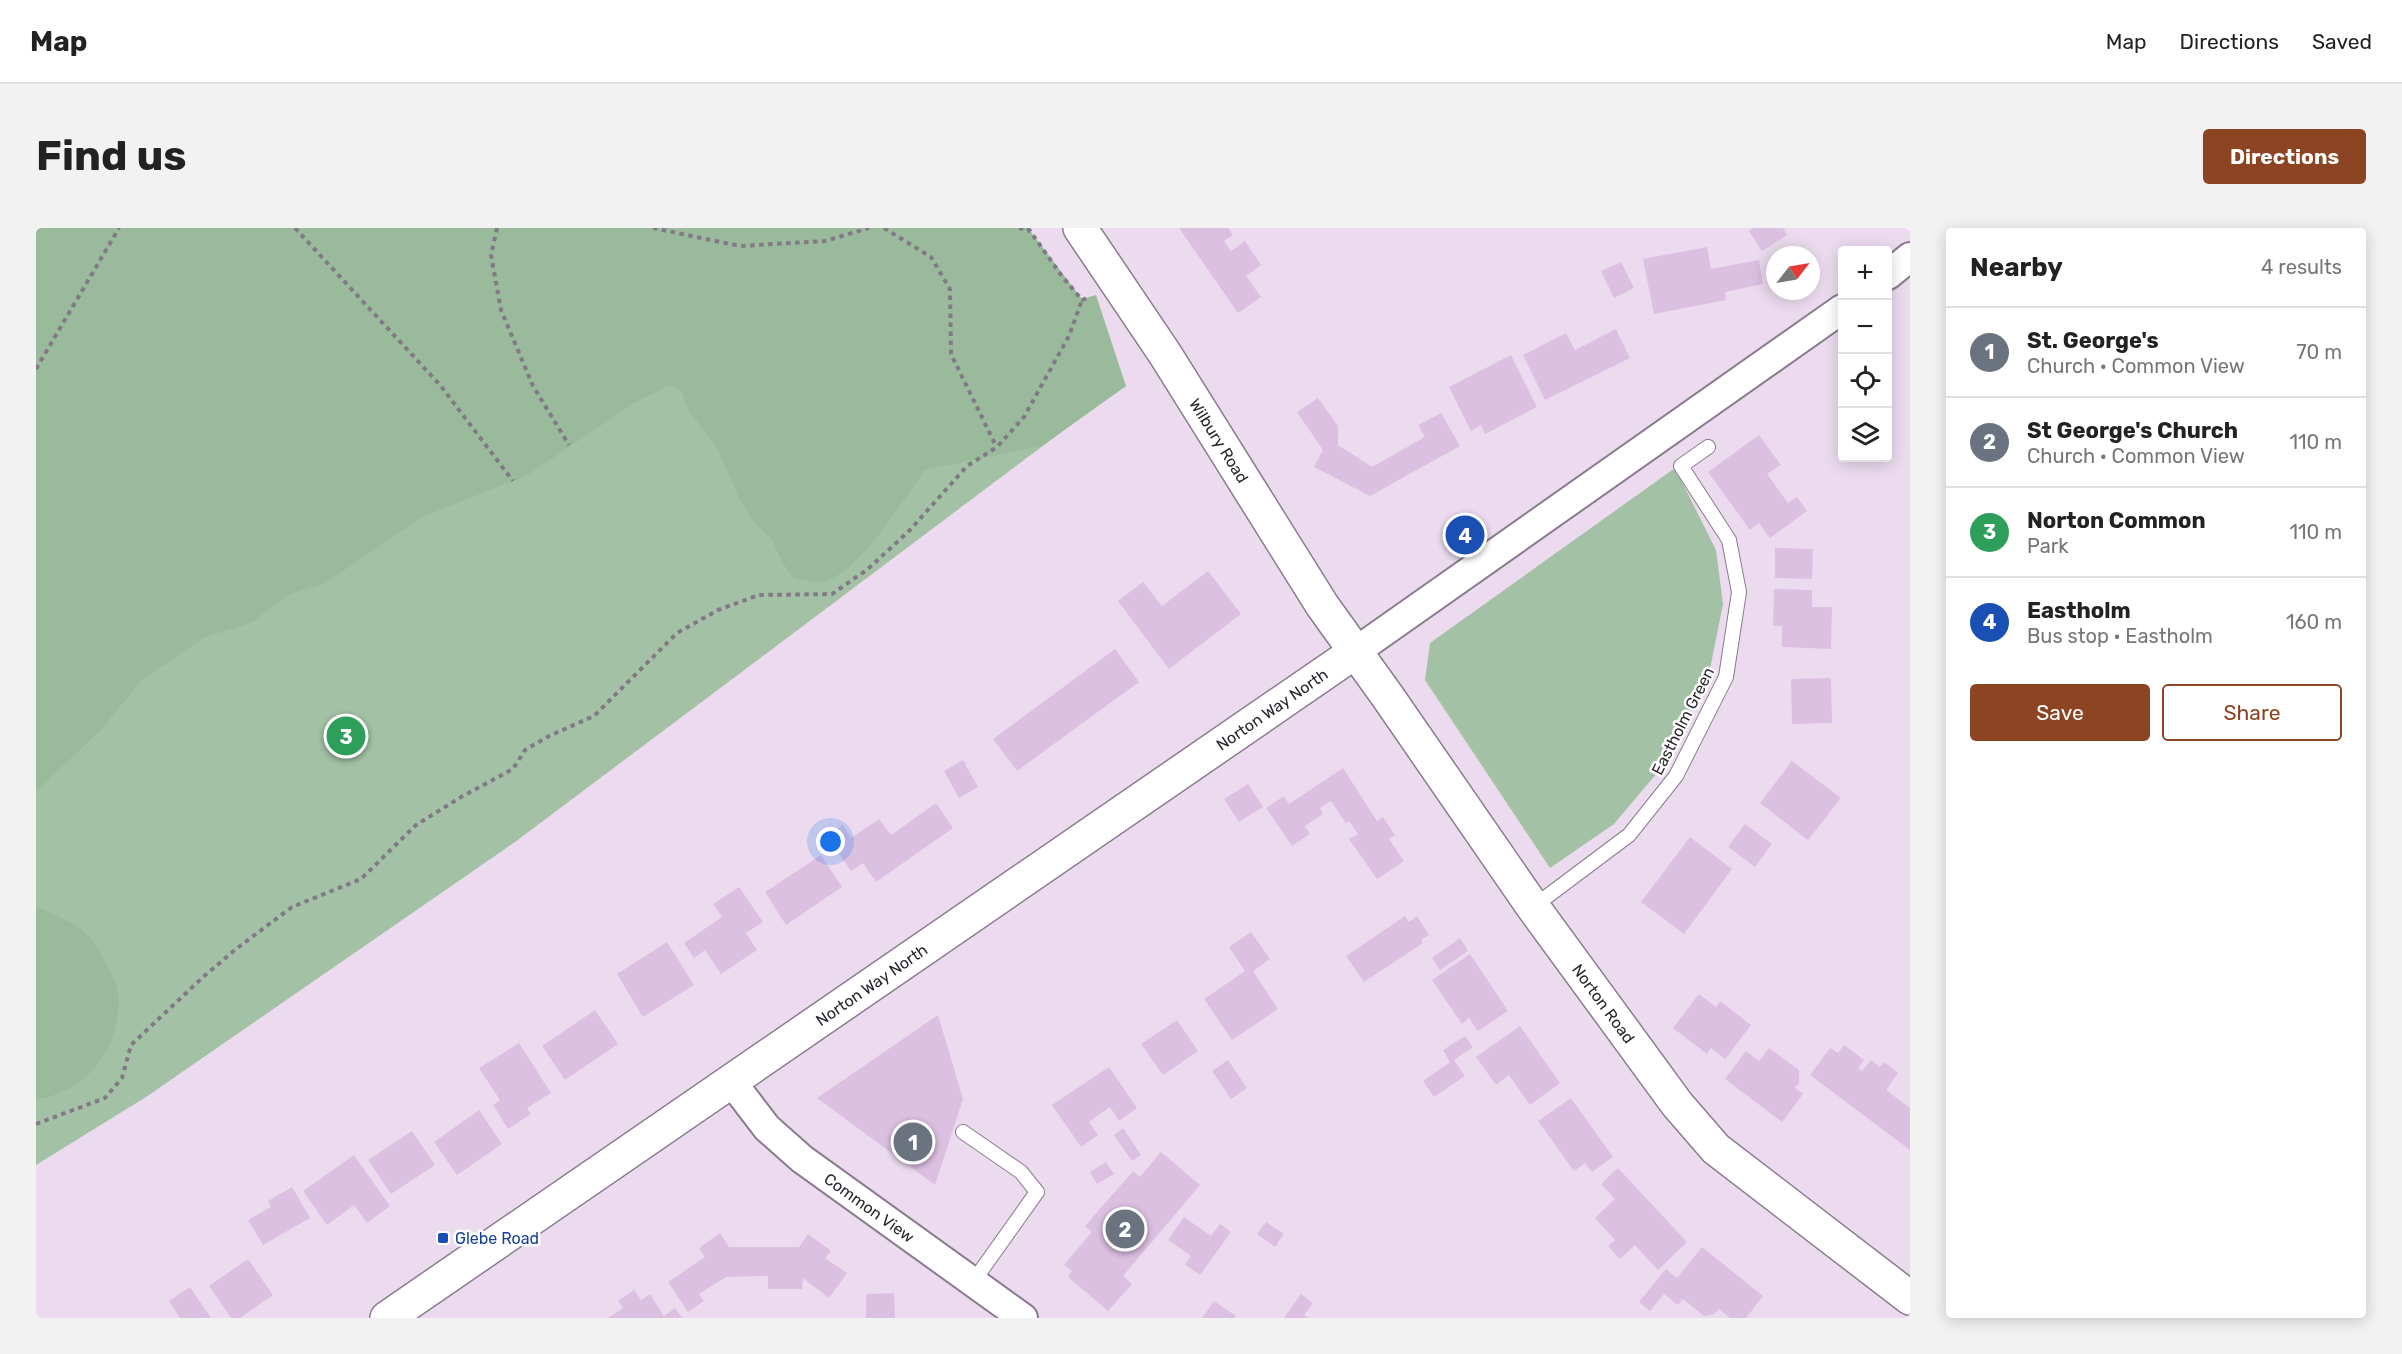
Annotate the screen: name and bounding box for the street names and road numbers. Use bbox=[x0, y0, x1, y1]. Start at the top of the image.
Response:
street label: Wilbury Road bbox=[1186, 395, 1253, 486]
street label: Norton Way North bbox=[1212, 664, 1331, 754]
street label: Eastholm Green bbox=[1648, 664, 1718, 778]
street label: Norton Way North bbox=[812, 940, 931, 1030]
street label: Norton Road bbox=[1568, 960, 1639, 1047]
street label: Common View bbox=[821, 1169, 918, 1246]

